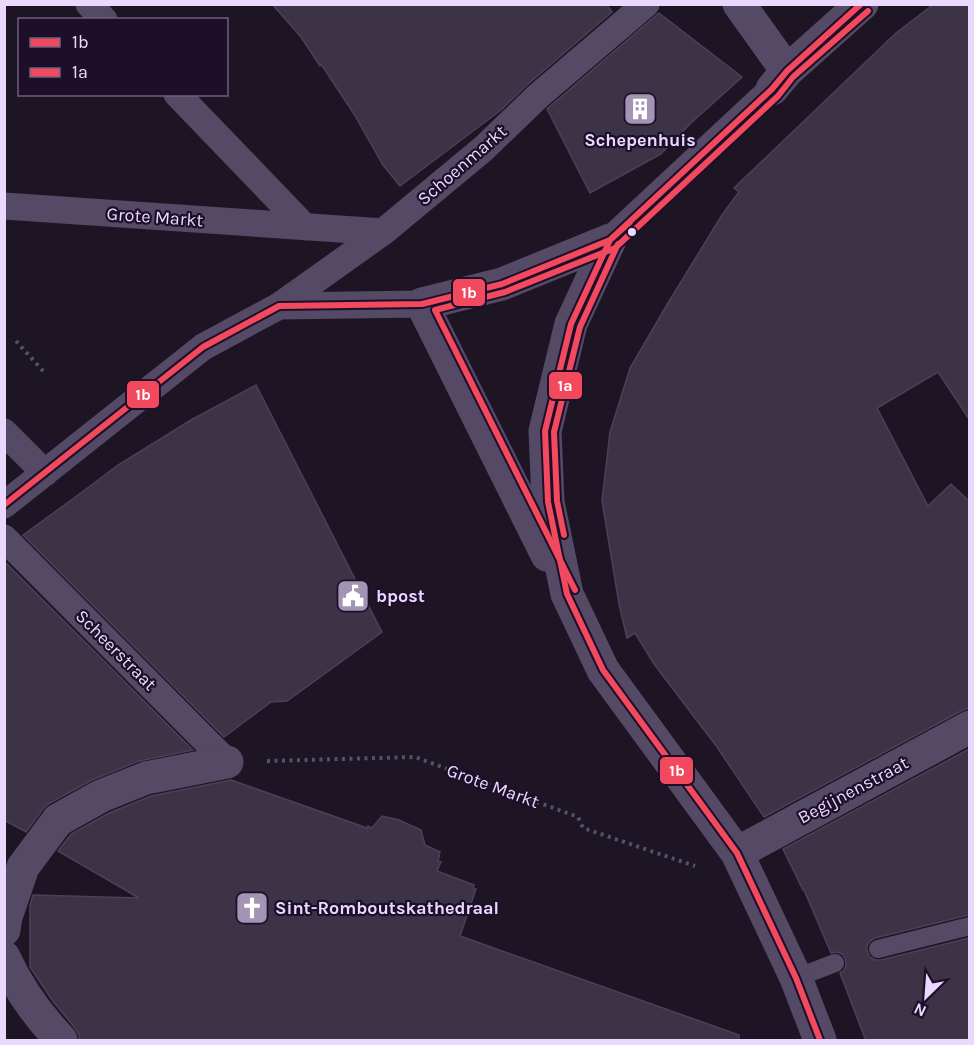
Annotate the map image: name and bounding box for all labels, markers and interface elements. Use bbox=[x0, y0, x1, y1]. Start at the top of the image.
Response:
legend bbox=[18, 18, 228, 96]
text: 1b bbox=[72, 31, 89, 53]
text: 1a bbox=[72, 61, 88, 83]
building icon: Schepenhuis bbox=[622, 91, 658, 127]
street label: Schoenmarkt bbox=[413, 120, 511, 210]
place label: Schepenhuis bbox=[584, 129, 696, 151]
street label: Grote Markt bbox=[106, 203, 204, 231]
unlabelled marker bbox=[626, 226, 638, 238]
line badge: 1b bbox=[452, 278, 486, 307]
text: 1b bbox=[461, 283, 477, 302]
line badge: 1a bbox=[548, 371, 583, 400]
text: 1a bbox=[557, 376, 573, 395]
line badge: 1b bbox=[126, 380, 160, 409]
text: 1b bbox=[135, 385, 151, 404]
public building icon: bpost bbox=[335, 578, 371, 614]
place label: bpost bbox=[376, 585, 425, 607]
street label: Scheerstraat bbox=[71, 605, 161, 695]
street label: Begijnenstraat bbox=[794, 752, 912, 828]
line badge: 1b bbox=[659, 756, 694, 785]
street label: Grote Markt bbox=[444, 759, 542, 813]
text: 1b bbox=[669, 761, 685, 780]
church icon: Sint-Romboutskathedraal bbox=[234, 890, 270, 926]
place label: Sint-Romboutskathedraal bbox=[275, 897, 499, 919]
north arrow bbox=[896, 967, 956, 1027]
text: N bbox=[911, 999, 929, 1021]

